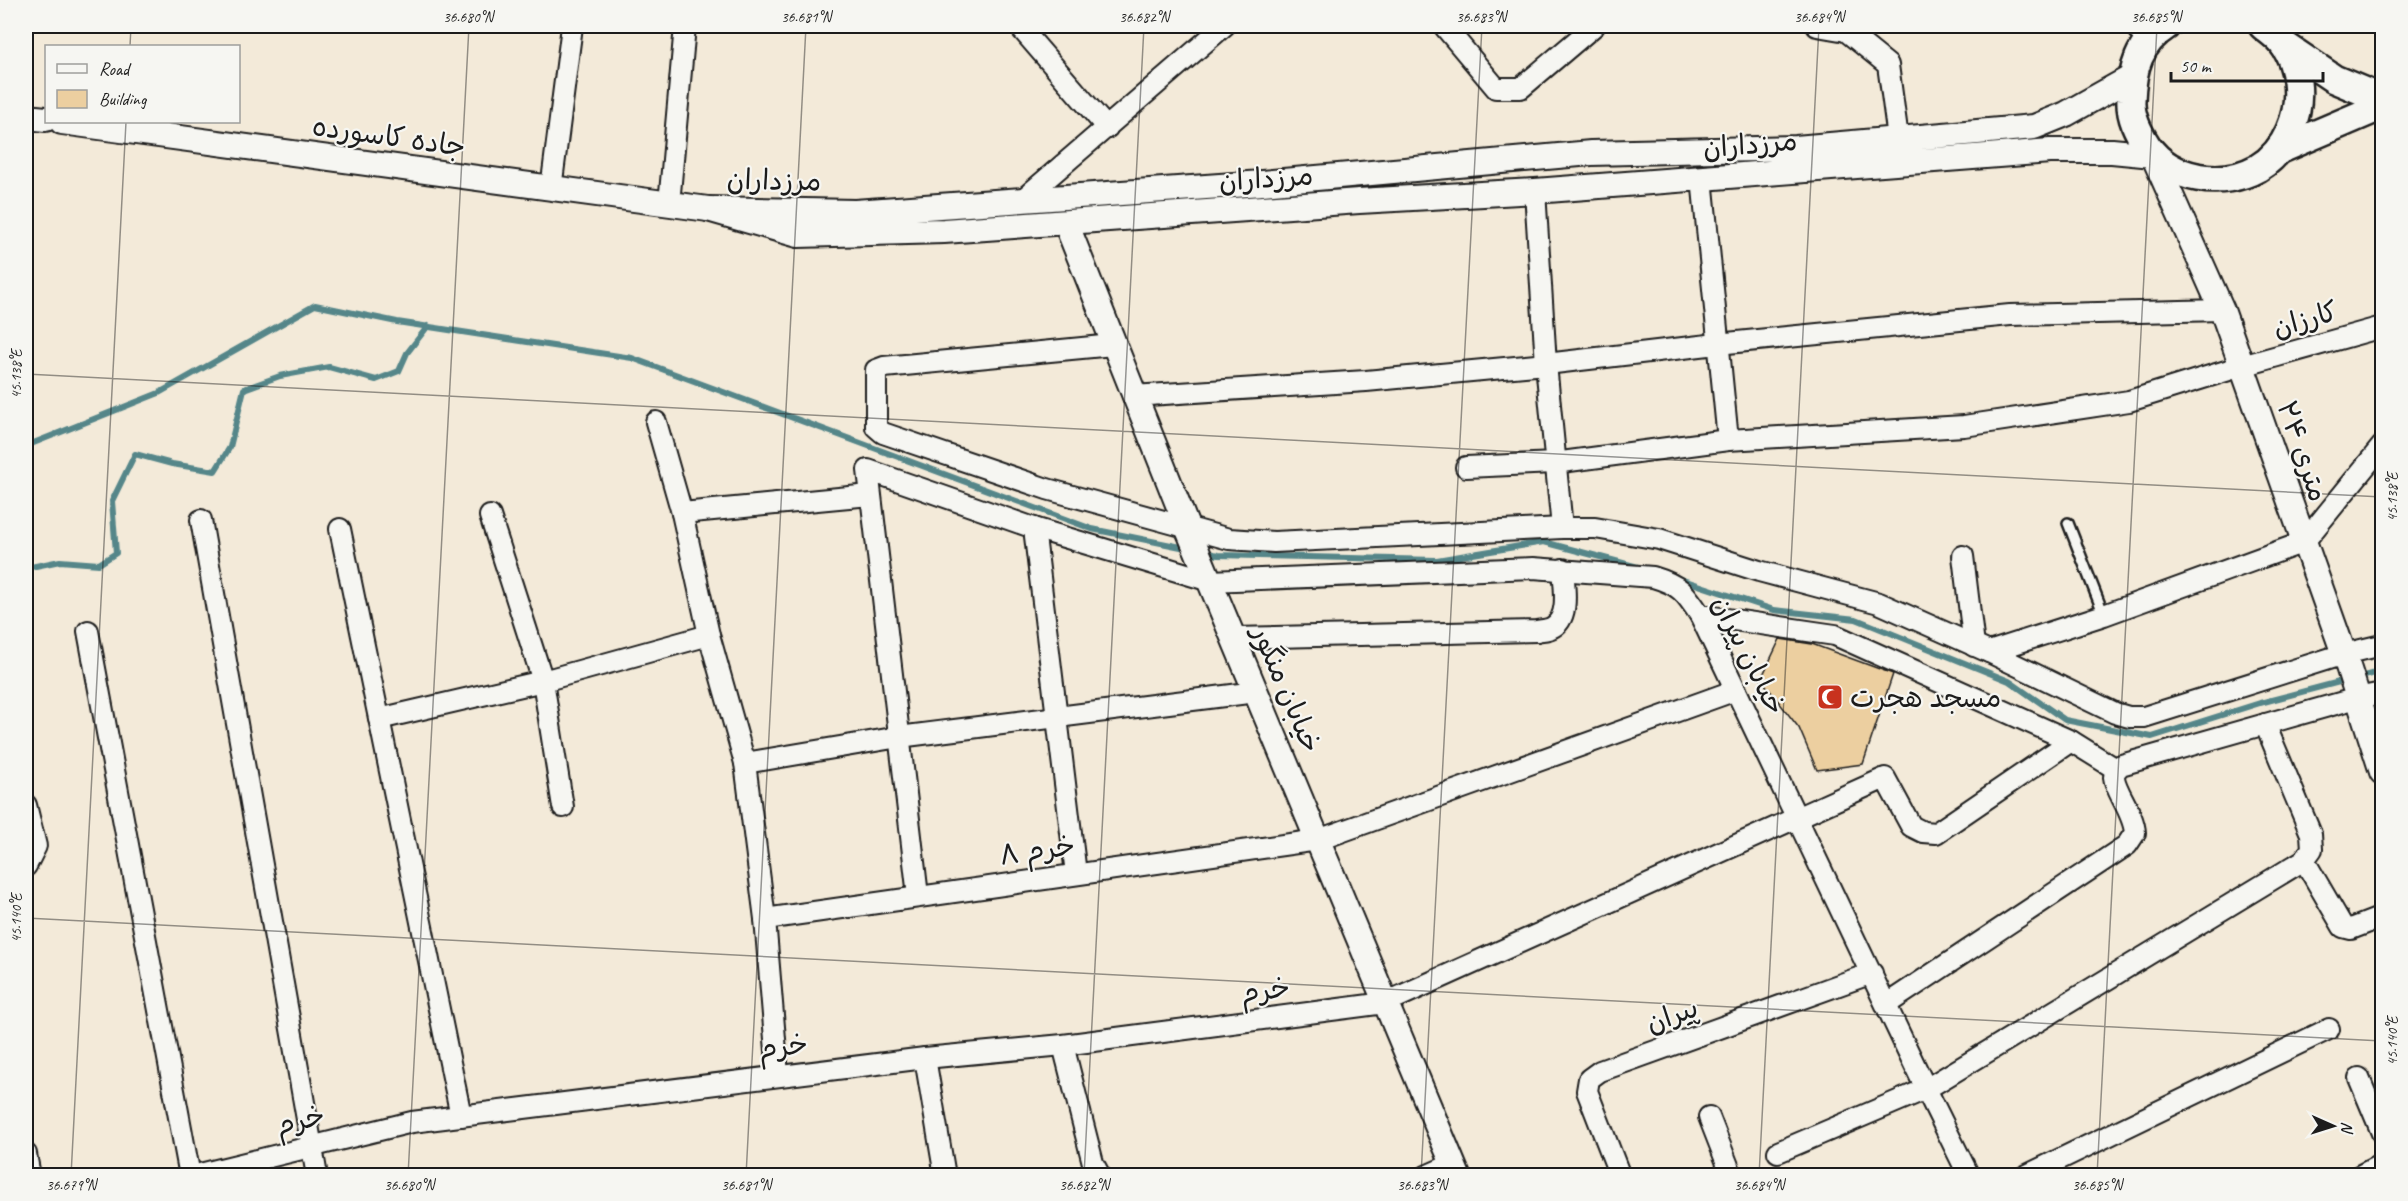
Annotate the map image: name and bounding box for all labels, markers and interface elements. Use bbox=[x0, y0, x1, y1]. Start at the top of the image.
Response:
text: 36.680°N bbox=[443, 8, 496, 27]
text: 36.681°N bbox=[781, 8, 834, 27]
text: 36.682°N bbox=[1119, 8, 1172, 27]
text: 36.683°N bbox=[1456, 8, 1509, 27]
text: 36.684°N bbox=[1794, 8, 1847, 27]
text: 36.685°N bbox=[2131, 8, 2184, 27]
legend bbox=[45, 45, 240, 123]
scale bar bbox=[2171, 45, 2322, 83]
text: 50 m bbox=[2180, 55, 2213, 77]
text: Road bbox=[99, 58, 132, 80]
text: Building bbox=[99, 88, 148, 110]
street label: جاده کاسورده bbox=[310, 108, 468, 165]
street label: مرزداران bbox=[1701, 122, 1799, 166]
street label: مرزداران bbox=[1218, 157, 1314, 199]
street label: مرزداران bbox=[726, 162, 822, 198]
street label: کارزان bbox=[2269, 293, 2341, 345]
text: 45.138°E bbox=[7, 347, 26, 398]
street label: ۲۴ متری bbox=[2269, 396, 2337, 506]
text: 45.138°E bbox=[2383, 470, 2402, 521]
street label: خیابان پیران bbox=[1703, 590, 1794, 721]
street label: خیابان منگور bbox=[1244, 618, 1329, 758]
place label: مسجد هجرت bbox=[1850, 680, 2001, 715]
mosque icon: مسجد هجرت bbox=[1815, 682, 1845, 712]
street label: خرم ۸ bbox=[997, 827, 1078, 877]
text: 45.140°E bbox=[7, 891, 26, 942]
street label: خرم bbox=[1238, 969, 1293, 1015]
street label: پیران bbox=[1641, 989, 1703, 1041]
text: 45.140°E bbox=[2383, 1014, 2402, 1065]
street label: خرم bbox=[756, 1026, 810, 1070]
north arrow bbox=[2303, 1096, 2363, 1156]
street label: خرم bbox=[272, 1097, 329, 1147]
text: N bbox=[2337, 1121, 2357, 1135]
text: 36.679°N bbox=[46, 1176, 99, 1195]
text: 36.680°N bbox=[384, 1176, 437, 1195]
text: 36.681°N bbox=[721, 1176, 774, 1195]
text: 36.682°N bbox=[1059, 1176, 1112, 1195]
text: 36.683°N bbox=[1397, 1176, 1450, 1195]
text: 36.684°N bbox=[1734, 1176, 1787, 1195]
text: 36.685°N bbox=[2072, 1176, 2125, 1195]

